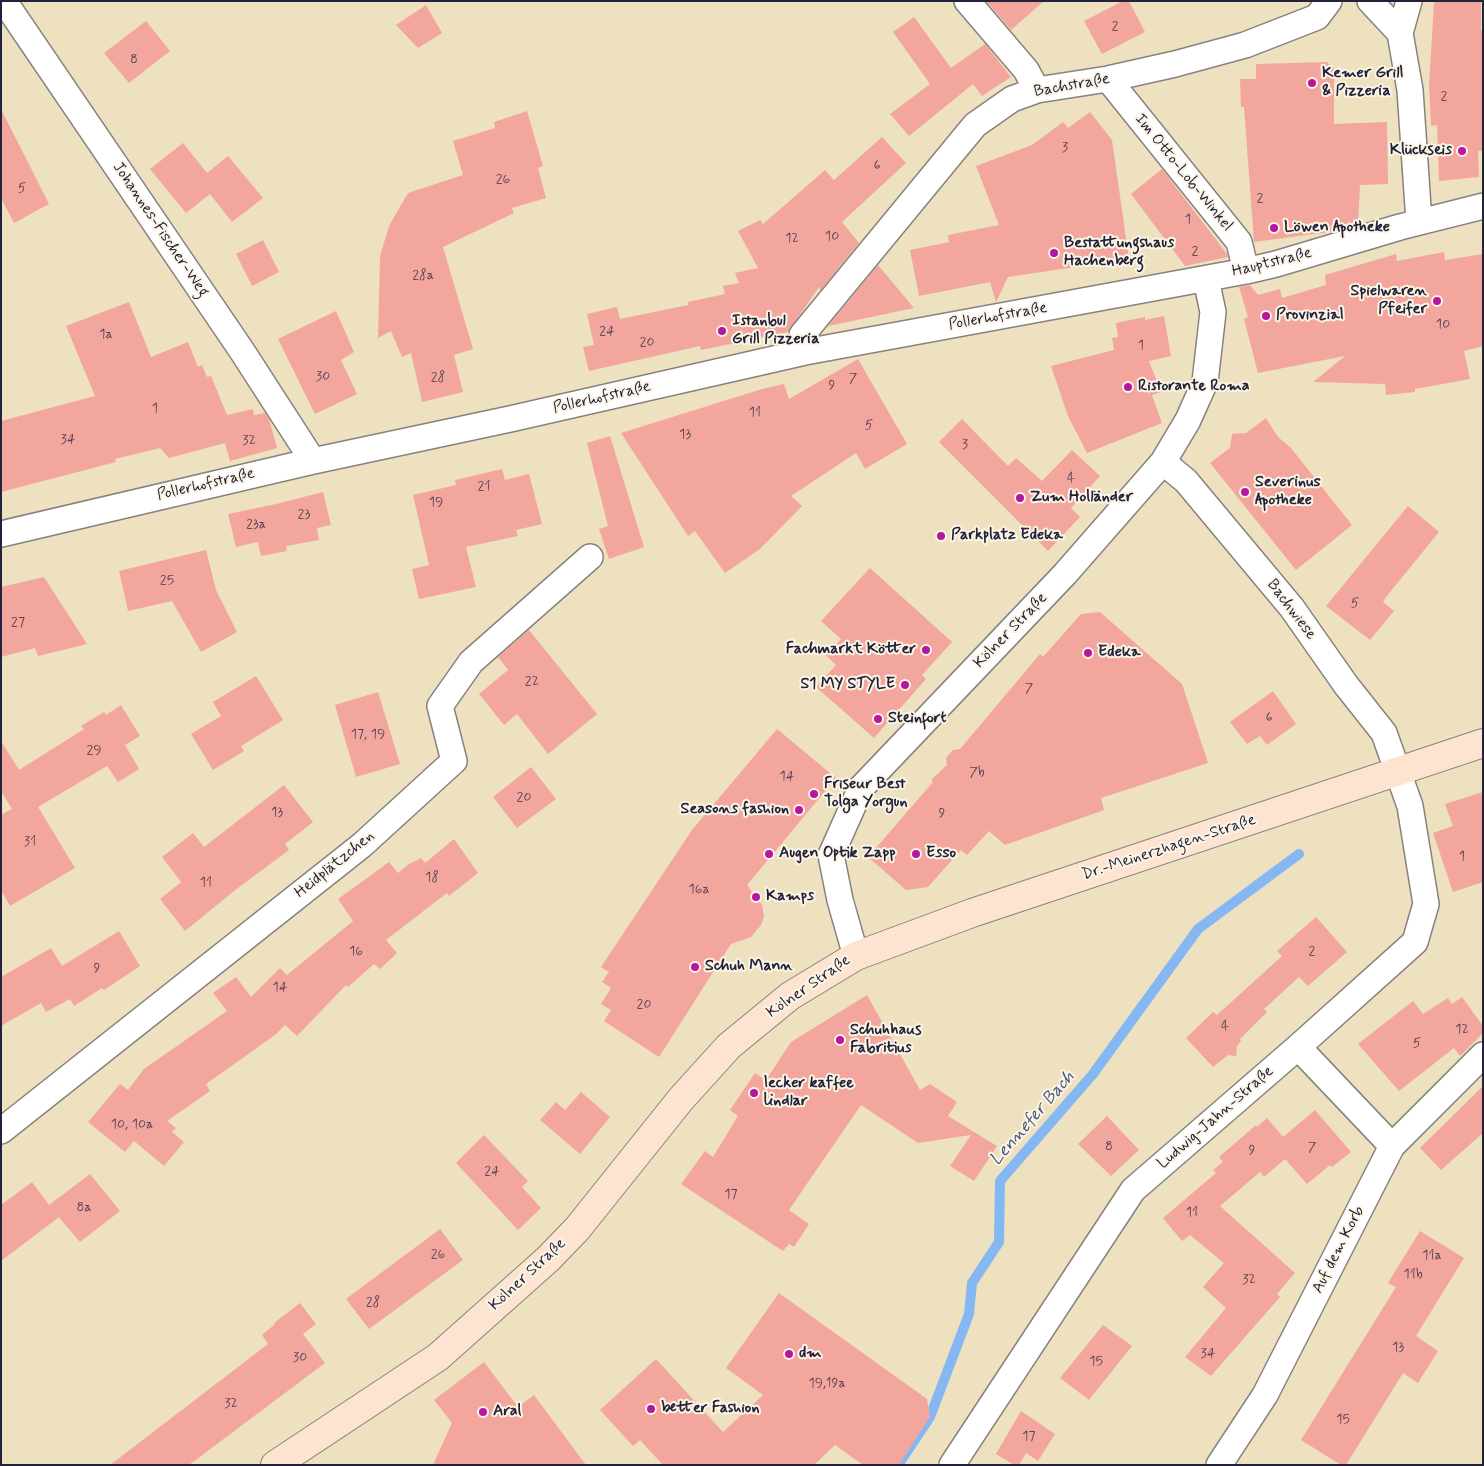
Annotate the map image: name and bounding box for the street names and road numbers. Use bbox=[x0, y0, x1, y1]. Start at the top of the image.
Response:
street label: Bachstraße bbox=[1033, 70, 1111, 102]
street label: Im Otto-Lob-Winkel bbox=[1130, 110, 1236, 236]
street label: Johannes-Fischer-Weg bbox=[108, 159, 212, 301]
street label: Hauptstraße bbox=[1230, 244, 1314, 282]
street label: Pollerhofstraße bbox=[947, 299, 1049, 335]
street label: Pollerhofstraße bbox=[551, 377, 653, 419]
street label: Pollerhofstraße bbox=[155, 464, 257, 506]
street label: Bachwiese bbox=[1262, 576, 1320, 644]
street label: Kölner Straße bbox=[970, 589, 1052, 673]
street label: Dr.-Meinerzhagen-Straße bbox=[1080, 811, 1258, 885]
street label: Heidplätzchen bbox=[291, 827, 379, 903]
street label: Kölner Straße bbox=[763, 951, 855, 1023]
street label: Ludwig-Jahn-Straße bbox=[1154, 1062, 1278, 1174]
street label: Auf dem Korb bbox=[1309, 1203, 1369, 1297]
street label: Kölner Straße bbox=[486, 1235, 570, 1315]

